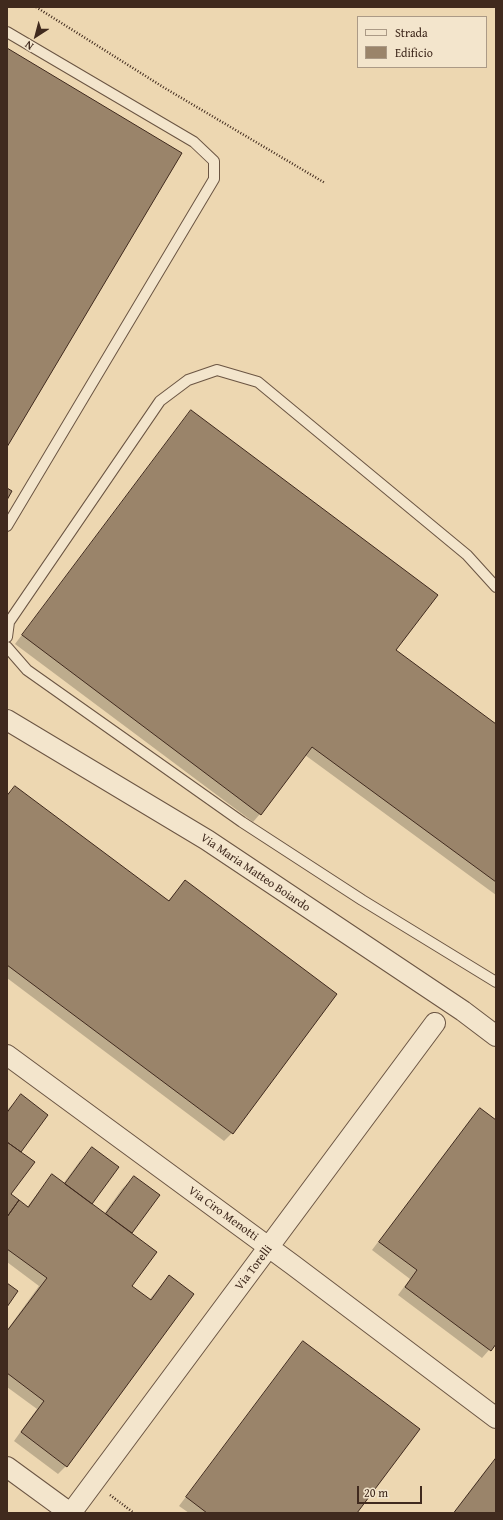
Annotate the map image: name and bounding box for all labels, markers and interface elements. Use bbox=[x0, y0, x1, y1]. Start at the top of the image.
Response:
north arrow bbox=[16, 16, 56, 56]
legend bbox=[357, 16, 487, 68]
text: Strada bbox=[395, 24, 428, 41]
text: N bbox=[21, 37, 37, 54]
text: Edificio bbox=[395, 44, 433, 61]
street label: Via Maria Matteo Boiardo bbox=[197, 831, 313, 915]
street label: Via Ciro Menotti bbox=[185, 1184, 261, 1244]
street label: Via Torelli bbox=[232, 1243, 276, 1293]
scale bar bbox=[359, 1478, 424, 1504]
text: 20 m bbox=[364, 1484, 388, 1501]

